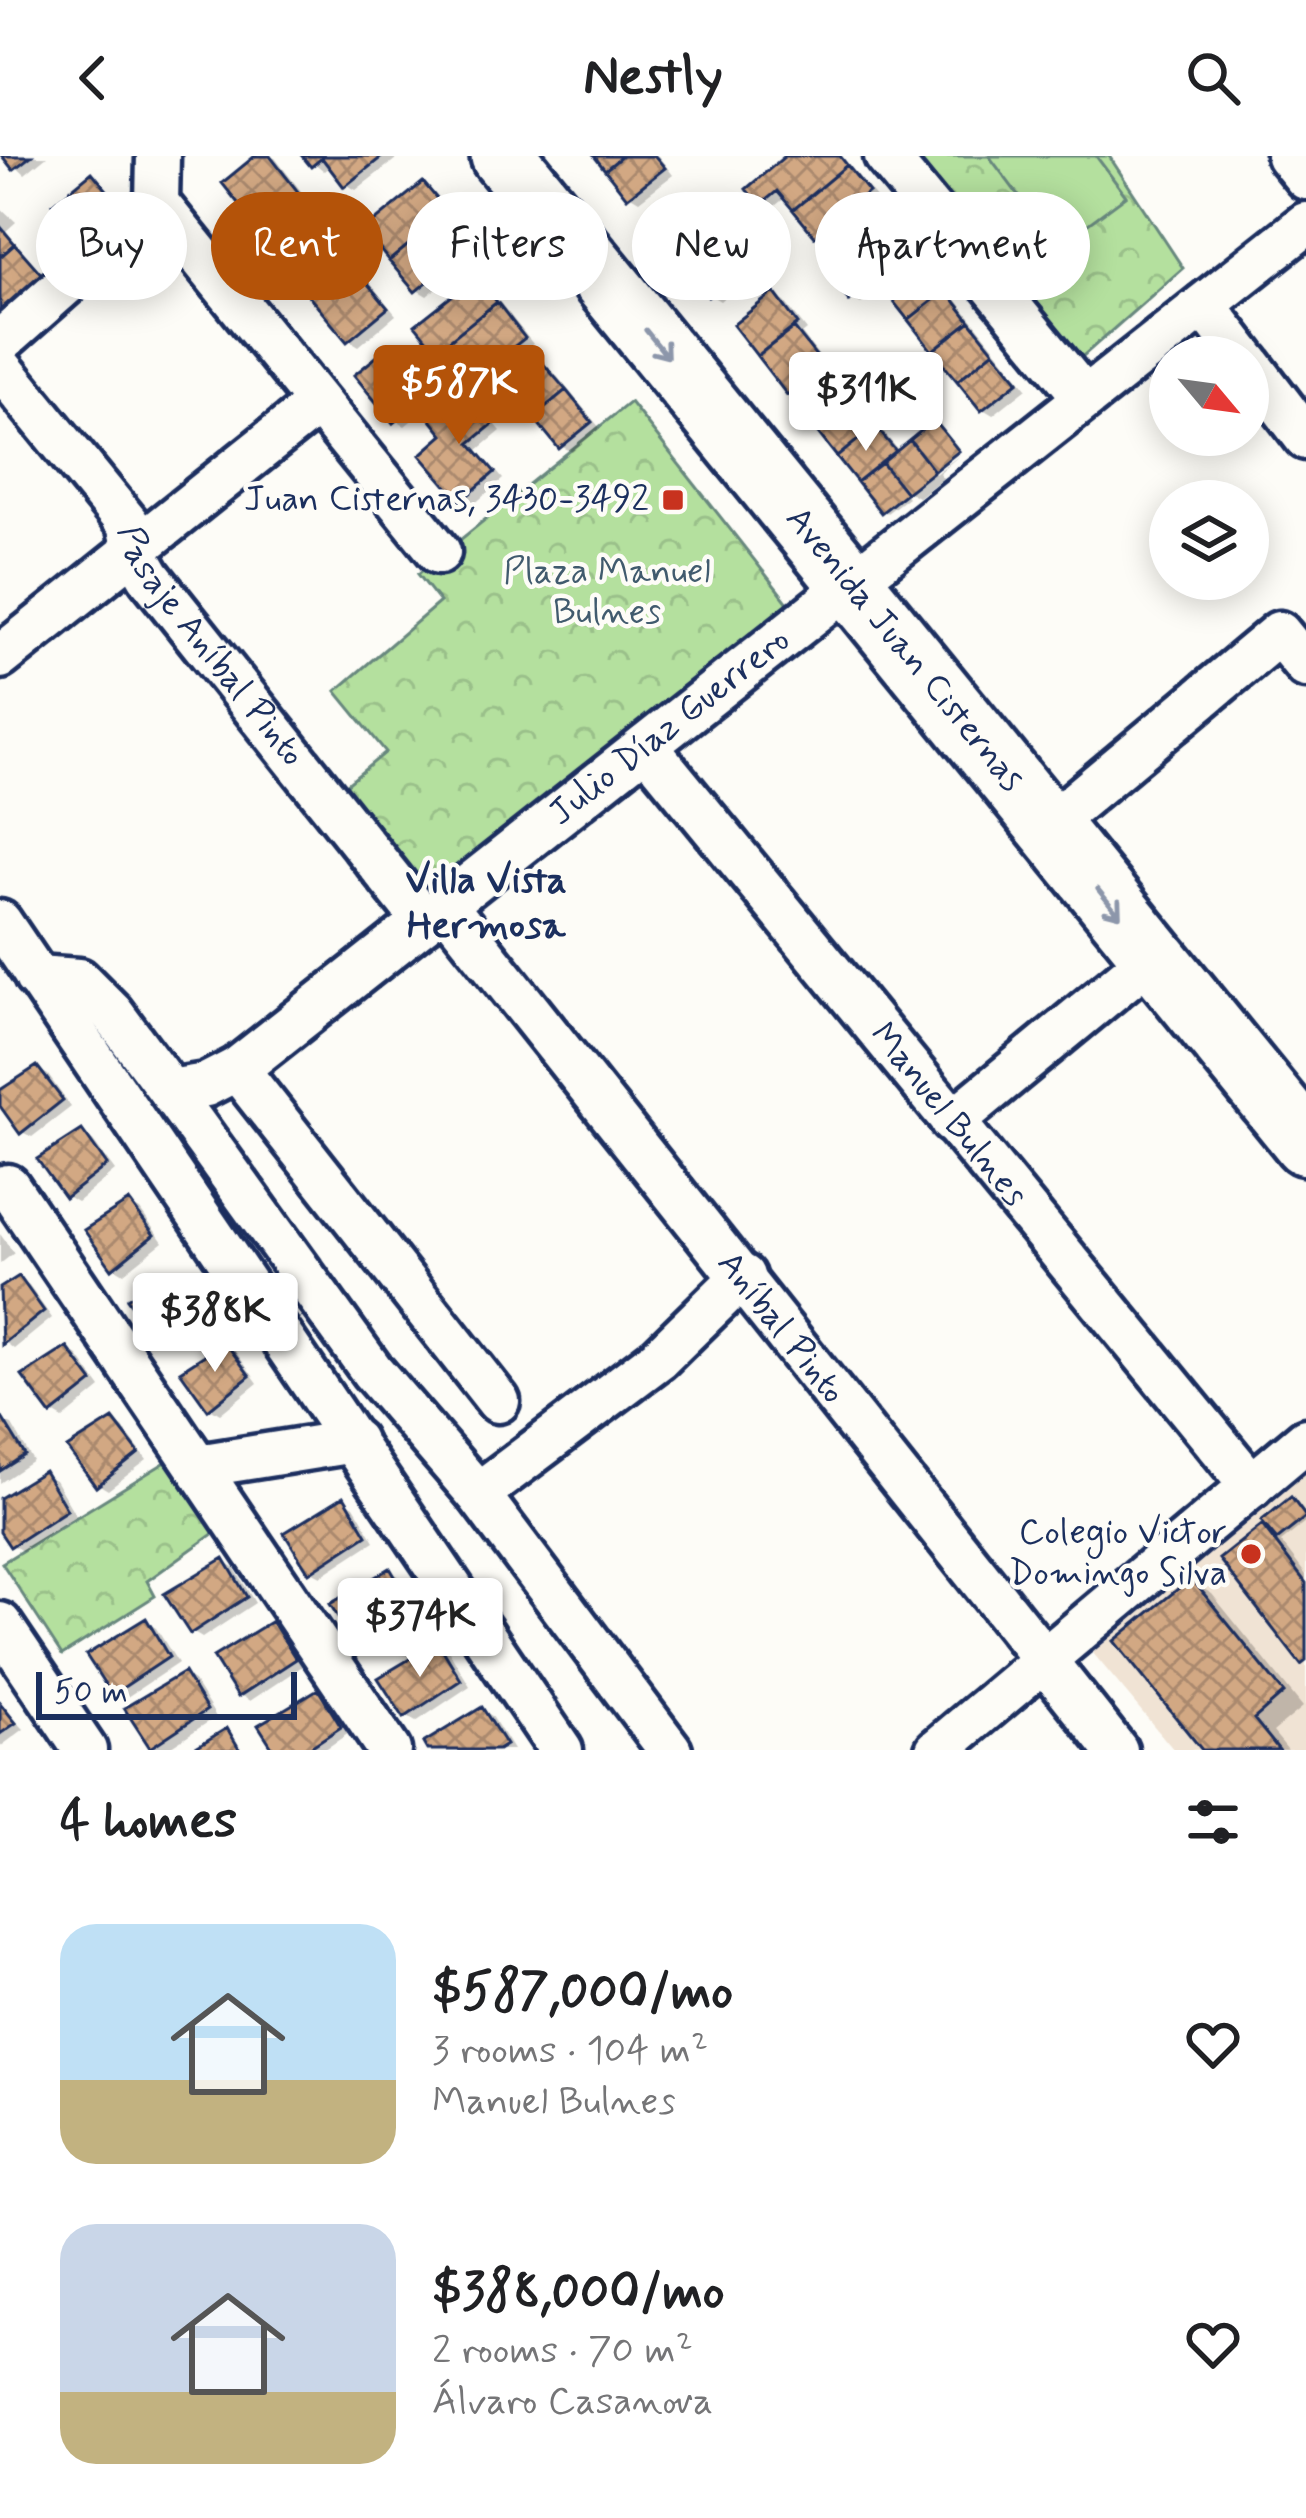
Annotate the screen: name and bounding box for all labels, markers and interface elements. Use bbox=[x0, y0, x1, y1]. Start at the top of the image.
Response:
text: Nestly bbox=[583, 43, 723, 114]
icon: back bbox=[60, 45, 126, 111]
icon: search bbox=[1180, 45, 1246, 111]
chip: Buy bbox=[36, 192, 187, 300]
chip: Rent bbox=[211, 192, 383, 300]
chip: Filters bbox=[407, 192, 608, 300]
chip: New bbox=[632, 192, 791, 300]
chip: Apartment bbox=[815, 192, 1090, 300]
one-way arrow bbox=[642, 328, 670, 359]
north arrow bbox=[1149, 336, 1269, 456]
map controls bbox=[1149, 336, 1269, 600]
pin: $587K bbox=[375, 345, 543, 447]
pin: $311K bbox=[782, 352, 950, 454]
text: $587K bbox=[400, 358, 518, 409]
text: $311K bbox=[816, 365, 916, 416]
place label: Juan Cisternas, 3430-3492 bbox=[244, 477, 649, 524]
button: layers bbox=[1149, 480, 1269, 600]
marker: Juan Cisternas, 3430-3492 bbox=[660, 487, 686, 513]
street label: Avenida Juan Cisternas bbox=[774, 497, 1034, 802]
street label: Pasaje Aníbal Pinto bbox=[106, 521, 315, 776]
park label: Plaza Manuel Bulnes bbox=[503, 549, 711, 637]
street label: Julio Díaz Guerrero bbox=[540, 617, 800, 837]
district label: Villa Vista Hermosa bbox=[405, 856, 567, 952]
one-way arrow bbox=[1095, 887, 1122, 918]
street label: Manuel Bulnes bbox=[859, 1013, 1038, 1217]
street label: Aníbal Pinto bbox=[706, 1242, 856, 1414]
pin: $388K bbox=[131, 1273, 299, 1375]
text: $388K bbox=[160, 1286, 270, 1337]
place label: Colegio Victor Domingo Silva bbox=[1009, 1510, 1227, 1598]
marker: Colegio Victor Domingo Silva bbox=[1238, 1541, 1264, 1567]
pin: $374K bbox=[336, 1578, 504, 1680]
text: $374K bbox=[365, 1591, 475, 1642]
scale bar bbox=[36, 1666, 297, 1719]
text: 50 m bbox=[54, 1671, 128, 1715]
text: 4 homes bbox=[60, 1789, 237, 1855]
icon: filters bbox=[1180, 1789, 1246, 1855]
text: $587,000/mo bbox=[432, 1960, 733, 2026]
icon: home bbox=[156, 1972, 300, 2116]
icon: heart bbox=[1180, 2011, 1246, 2077]
text: 3 rooms · 104 m² bbox=[432, 2026, 708, 2077]
text: Manuel Bulnes bbox=[432, 2077, 676, 2128]
text: $388,000/mo bbox=[432, 2260, 725, 2326]
icon: home bbox=[156, 2272, 300, 2416]
icon: heart bbox=[1180, 2311, 1246, 2377]
text: 2 rooms · 70 m² bbox=[432, 2326, 693, 2377]
text: Álvaro Casanova bbox=[432, 2377, 713, 2428]

